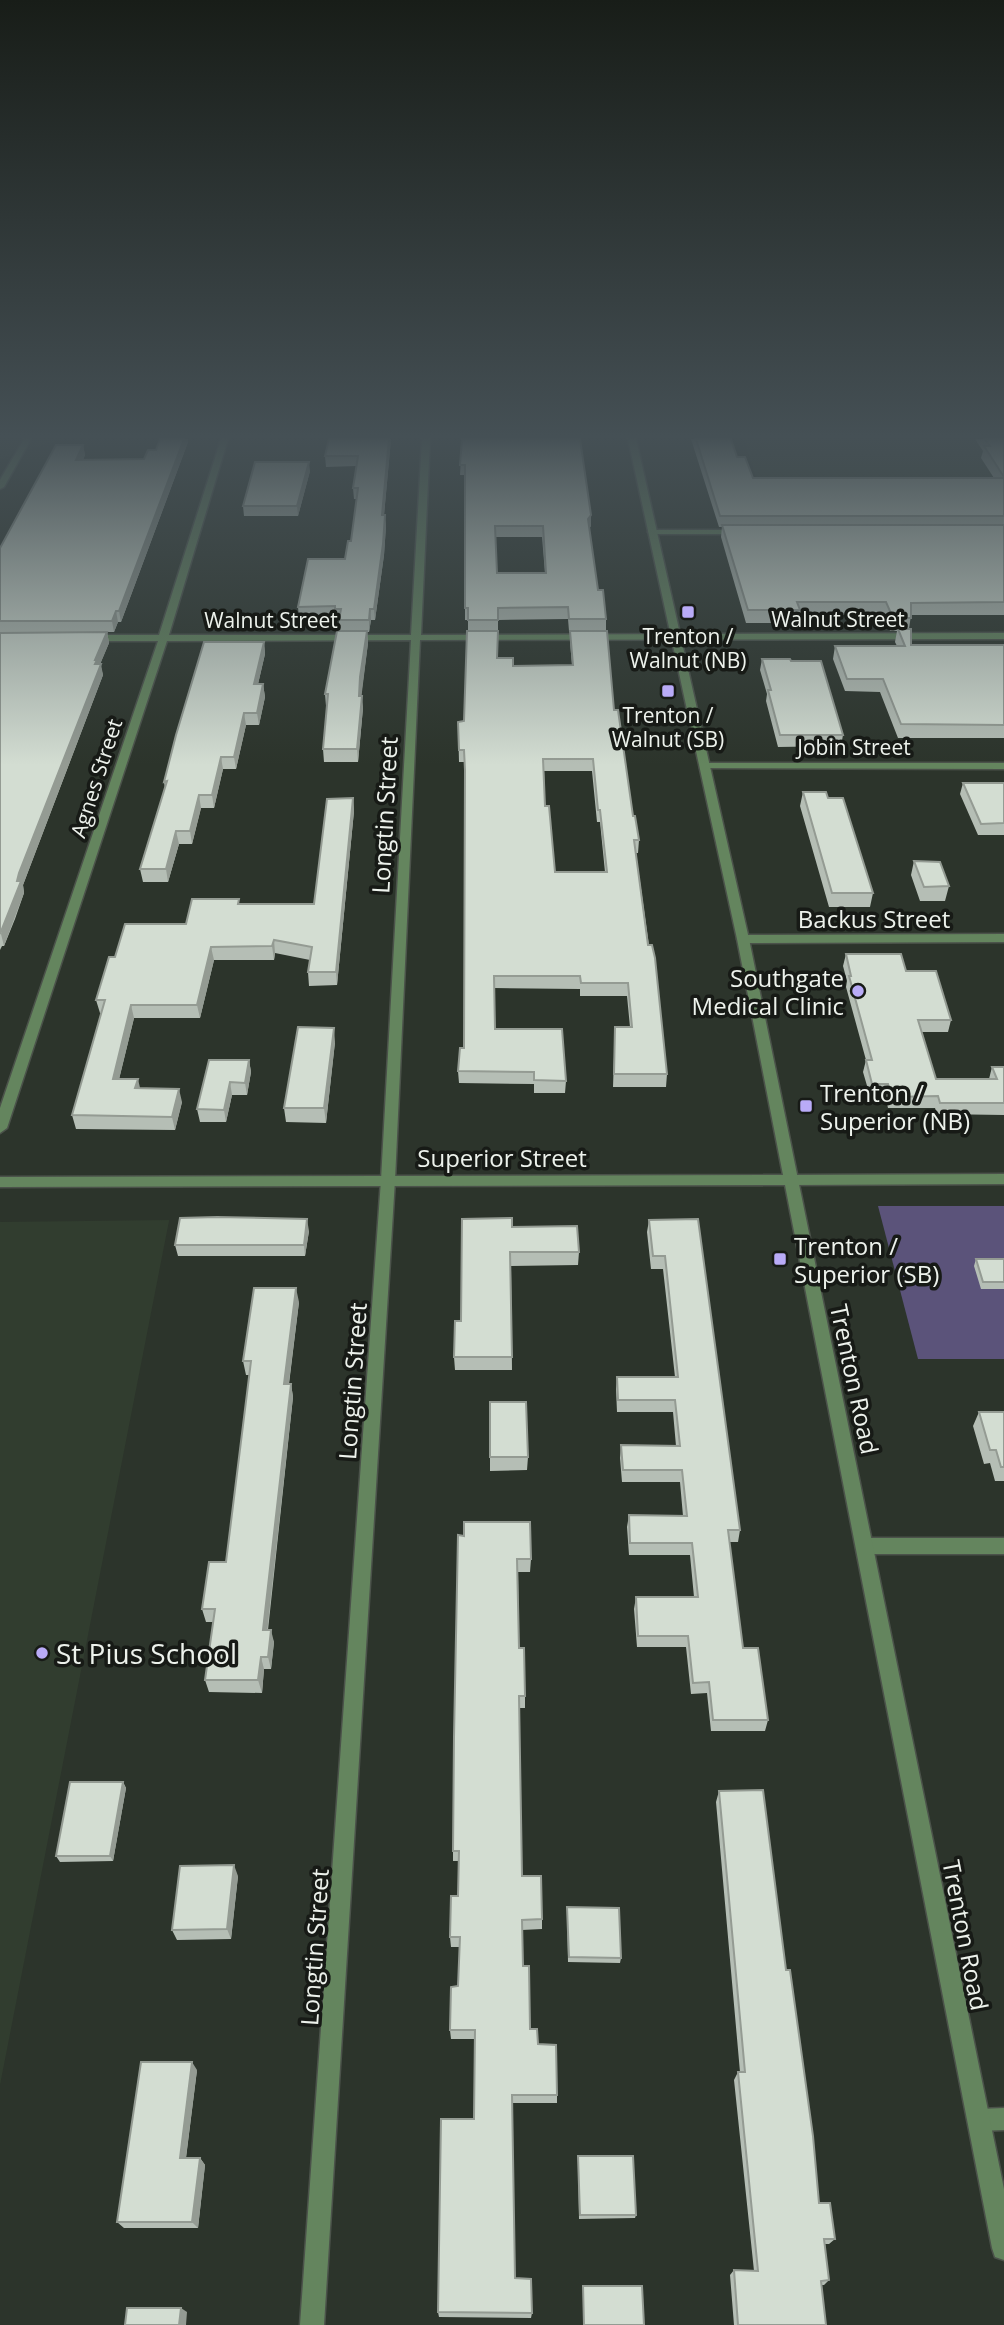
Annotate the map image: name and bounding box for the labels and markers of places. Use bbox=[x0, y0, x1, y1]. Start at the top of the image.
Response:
marker: Trenton / Walnut (NB) bbox=[680, 604, 696, 620]
place label: Trenton / Walnut (NB) bbox=[630, 622, 746, 674]
marker: Trenton / Walnut (SB) bbox=[660, 683, 676, 699]
place label: Trenton / Walnut (SB) bbox=[612, 701, 724, 753]
place label: Southgate Medical Clinic bbox=[692, 961, 844, 1022]
marker: Southgate Medical Clinic bbox=[850, 983, 866, 999]
place label: Trenton / Superior (NB) bbox=[820, 1076, 970, 1137]
marker: Trenton / Superior (NB) bbox=[798, 1098, 814, 1114]
place label: Trenton / Superior (SB) bbox=[794, 1229, 939, 1290]
marker: Trenton / Superior (SB) bbox=[772, 1251, 788, 1267]
place label: St Pius School bbox=[56, 1634, 237, 1672]
marker: St Pius School bbox=[34, 1645, 50, 1661]

